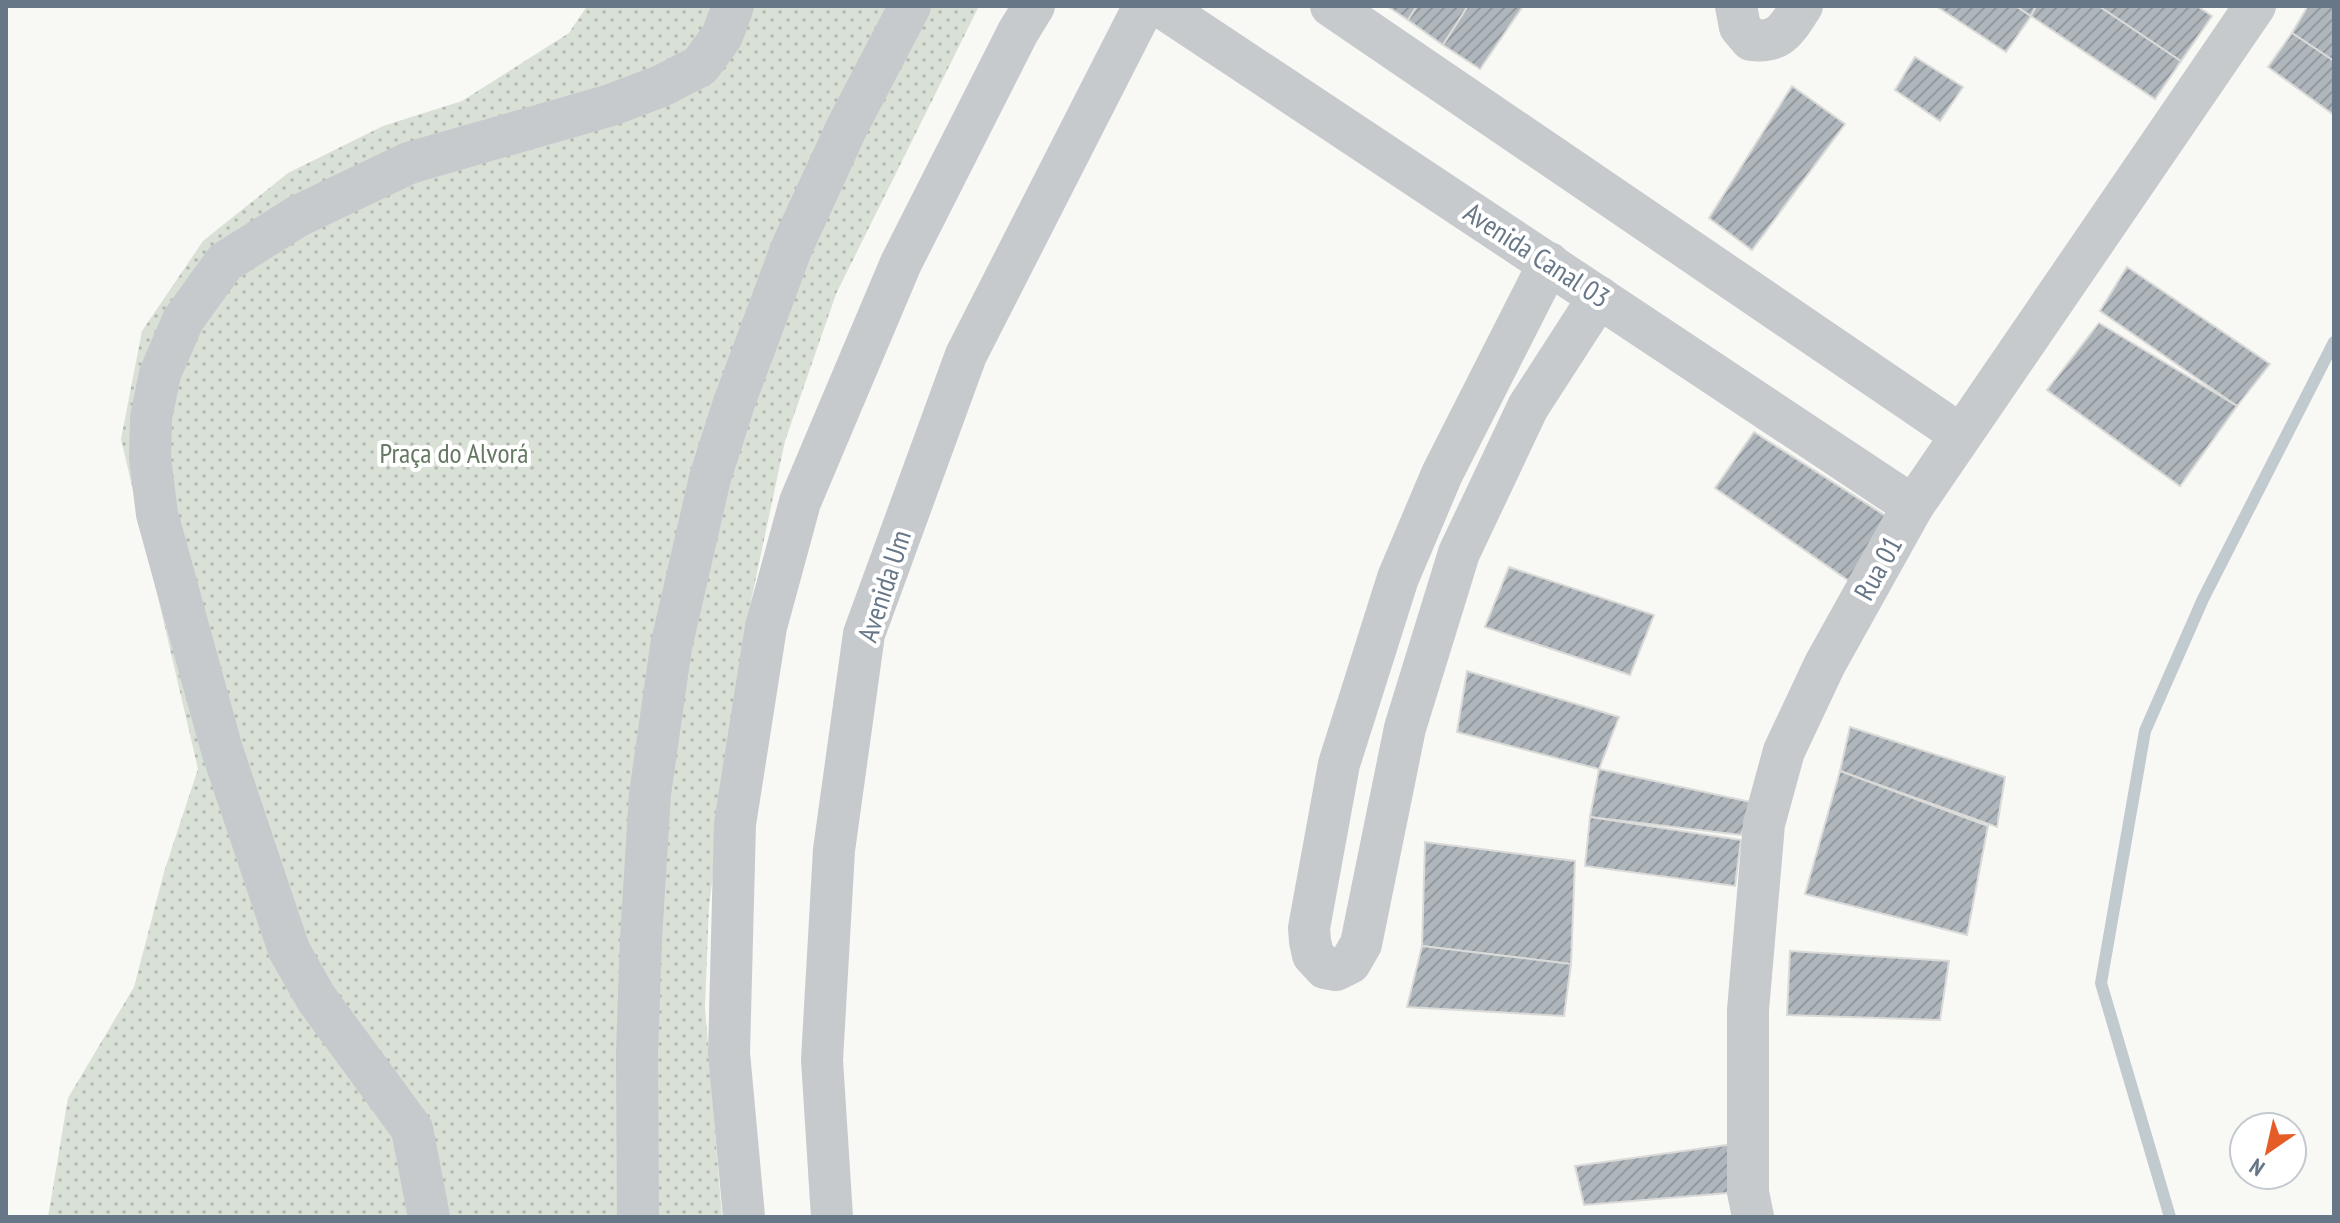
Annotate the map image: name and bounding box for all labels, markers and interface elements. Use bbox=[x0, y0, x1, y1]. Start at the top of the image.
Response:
street label: Avenida Canal 03 bbox=[1457, 194, 1617, 316]
park label: Praça do Alvorá bbox=[380, 434, 528, 471]
street label: Avenida Um bbox=[848, 525, 919, 646]
street label: Rua 01 bbox=[1845, 529, 1910, 606]
north arrow bbox=[2228, 1111, 2308, 1191]
text: N bbox=[2244, 1153, 2270, 1183]

